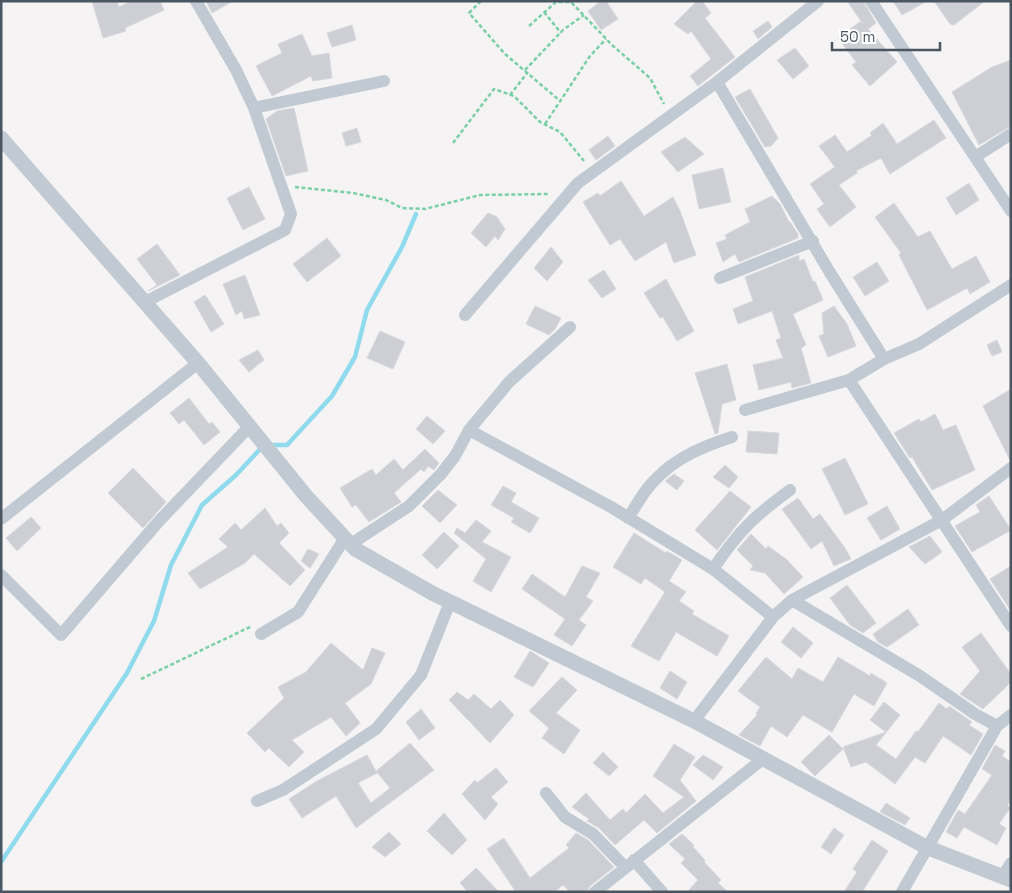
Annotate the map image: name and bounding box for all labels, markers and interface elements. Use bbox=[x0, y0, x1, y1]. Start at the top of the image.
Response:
scale bar bbox=[832, 20, 940, 52]
text: 50 m bbox=[840, 27, 875, 46]

